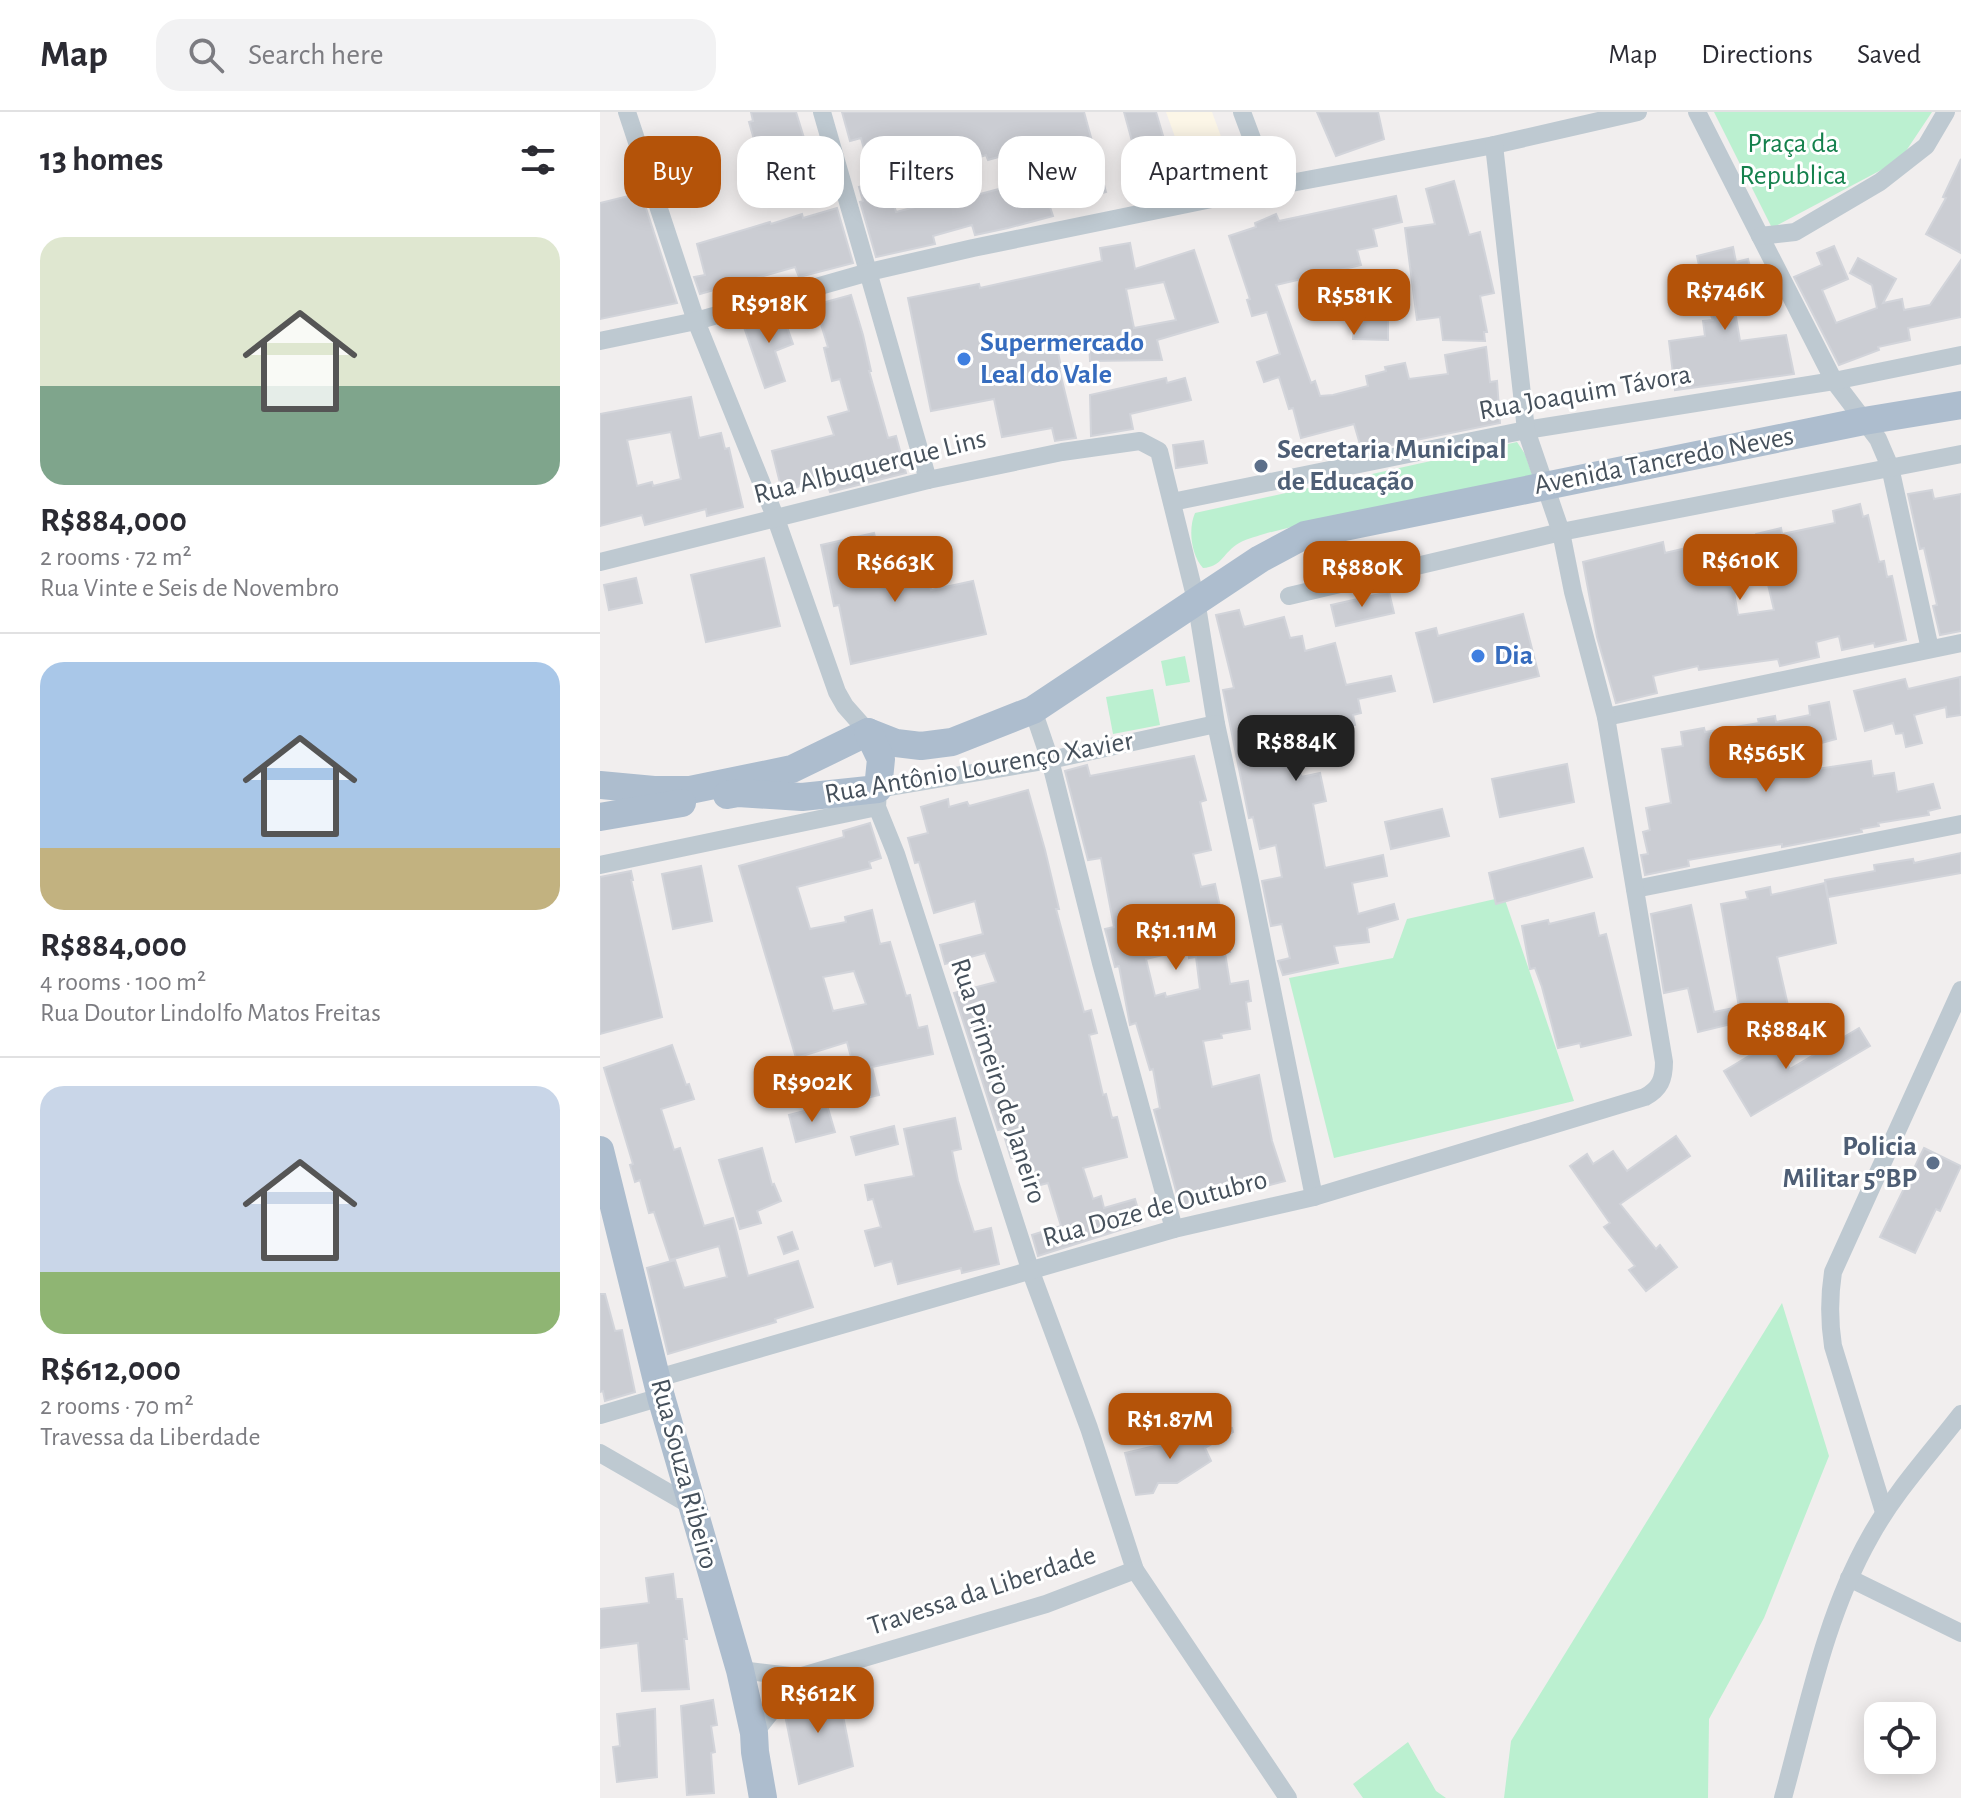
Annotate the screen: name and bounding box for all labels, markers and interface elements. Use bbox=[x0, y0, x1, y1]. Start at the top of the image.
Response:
search box bbox=[156, 19, 716, 91]
icon: search bbox=[184, 33, 228, 77]
text: Map bbox=[40, 36, 108, 74]
text: Search here bbox=[248, 40, 384, 70]
text: Map bbox=[1608, 41, 1657, 69]
text: Directions bbox=[1701, 41, 1813, 69]
text: Saved bbox=[1857, 41, 1921, 69]
park label: Praça da Republica bbox=[1739, 130, 1847, 190]
chip: Buy bbox=[624, 136, 721, 208]
chip: Rent bbox=[737, 136, 844, 208]
chip: Filters bbox=[860, 136, 982, 208]
chip: New bbox=[998, 136, 1105, 208]
chip: Apartment bbox=[1121, 136, 1296, 208]
icon: filters bbox=[516, 138, 560, 182]
text: 13 homes bbox=[40, 143, 163, 177]
pin: R$746K bbox=[1660, 264, 1790, 332]
pin: R$581K bbox=[1289, 269, 1419, 337]
pin: R$918K bbox=[704, 277, 834, 345]
text: R$746K bbox=[1685, 277, 1765, 303]
text: R$581K bbox=[1316, 282, 1392, 308]
icon: home bbox=[228, 289, 372, 433]
text: R$918K bbox=[731, 290, 807, 316]
place label: Supermercado Leal do Vale bbox=[980, 329, 1144, 389]
marker: Supermercado Leal do Vale bbox=[955, 350, 973, 368]
street label: Rua Joaquim Távora bbox=[1477, 361, 1693, 425]
street label: Avenida Tancredo Neves bbox=[1532, 422, 1796, 500]
street label: Rua Albuquerque Lins bbox=[751, 425, 989, 509]
place label: Secretaria Municipal de Educação bbox=[1277, 436, 1507, 496]
marker: Secretaria Municipal de Educação bbox=[1252, 457, 1270, 475]
text: R$884,000 bbox=[40, 504, 187, 538]
pin: R$610K bbox=[1675, 534, 1805, 602]
pin: R$663K bbox=[830, 536, 960, 604]
pin: R$880K bbox=[1297, 541, 1427, 609]
text: 2 rooms · 72 m² bbox=[40, 544, 192, 570]
text: R$610K bbox=[1701, 547, 1779, 573]
text: R$663K bbox=[856, 549, 934, 575]
text: R$880K bbox=[1321, 554, 1403, 580]
text: Rua Vinte e Seis de Novembro bbox=[40, 575, 339, 601]
place label: Dia bbox=[1494, 642, 1533, 670]
marker: Dia bbox=[1469, 647, 1487, 665]
icon: home bbox=[228, 714, 372, 858]
pin: R$884K bbox=[1231, 715, 1361, 783]
pin: R$565K bbox=[1701, 726, 1831, 794]
street label: Rua Antônio Lourenço Xavier bbox=[823, 727, 1135, 809]
text: R$884K bbox=[1256, 728, 1336, 754]
text: R$565K bbox=[1727, 739, 1805, 765]
pin: R$1.11M bbox=[1102, 904, 1250, 972]
text: R$1.11M bbox=[1135, 917, 1217, 943]
text: R$884,000 bbox=[40, 929, 187, 963]
street label: Rua Primeiro de Janeiro bbox=[945, 955, 1051, 1207]
text: 4 rooms · 100 m² bbox=[40, 969, 206, 995]
text: Rua Doutor Lindolfo Matos Freitas bbox=[40, 1000, 381, 1026]
pin: R$884K bbox=[1721, 1003, 1851, 1071]
text: R$884K bbox=[1746, 1016, 1826, 1042]
pin: R$902K bbox=[747, 1056, 877, 1124]
text: R$902K bbox=[772, 1069, 852, 1095]
place label: Policia Militar 5ºBP bbox=[1782, 1133, 1917, 1193]
icon: home bbox=[228, 1138, 372, 1282]
marker: Policia Militar 5ºBP bbox=[1924, 1154, 1942, 1172]
street label: Rua Doze de Outubro bbox=[1040, 1166, 1270, 1252]
text: R$612,000 bbox=[40, 1353, 181, 1387]
street label: Rua Souza Ribeiro bbox=[645, 1376, 723, 1572]
text: 2 rooms · 70 m² bbox=[40, 1393, 193, 1419]
pin: R$1.87M bbox=[1096, 1393, 1244, 1461]
text: R$1.87M bbox=[1126, 1406, 1214, 1432]
text: Travessa da Liberdade bbox=[40, 1424, 261, 1450]
street label: Travessa da Liberdade bbox=[865, 1541, 1099, 1641]
pin: R$612K bbox=[753, 1667, 883, 1735]
text: R$612K bbox=[780, 1680, 856, 1706]
map controls bbox=[1864, 1702, 1936, 1774]
button: locate bbox=[1864, 1702, 1936, 1774]

